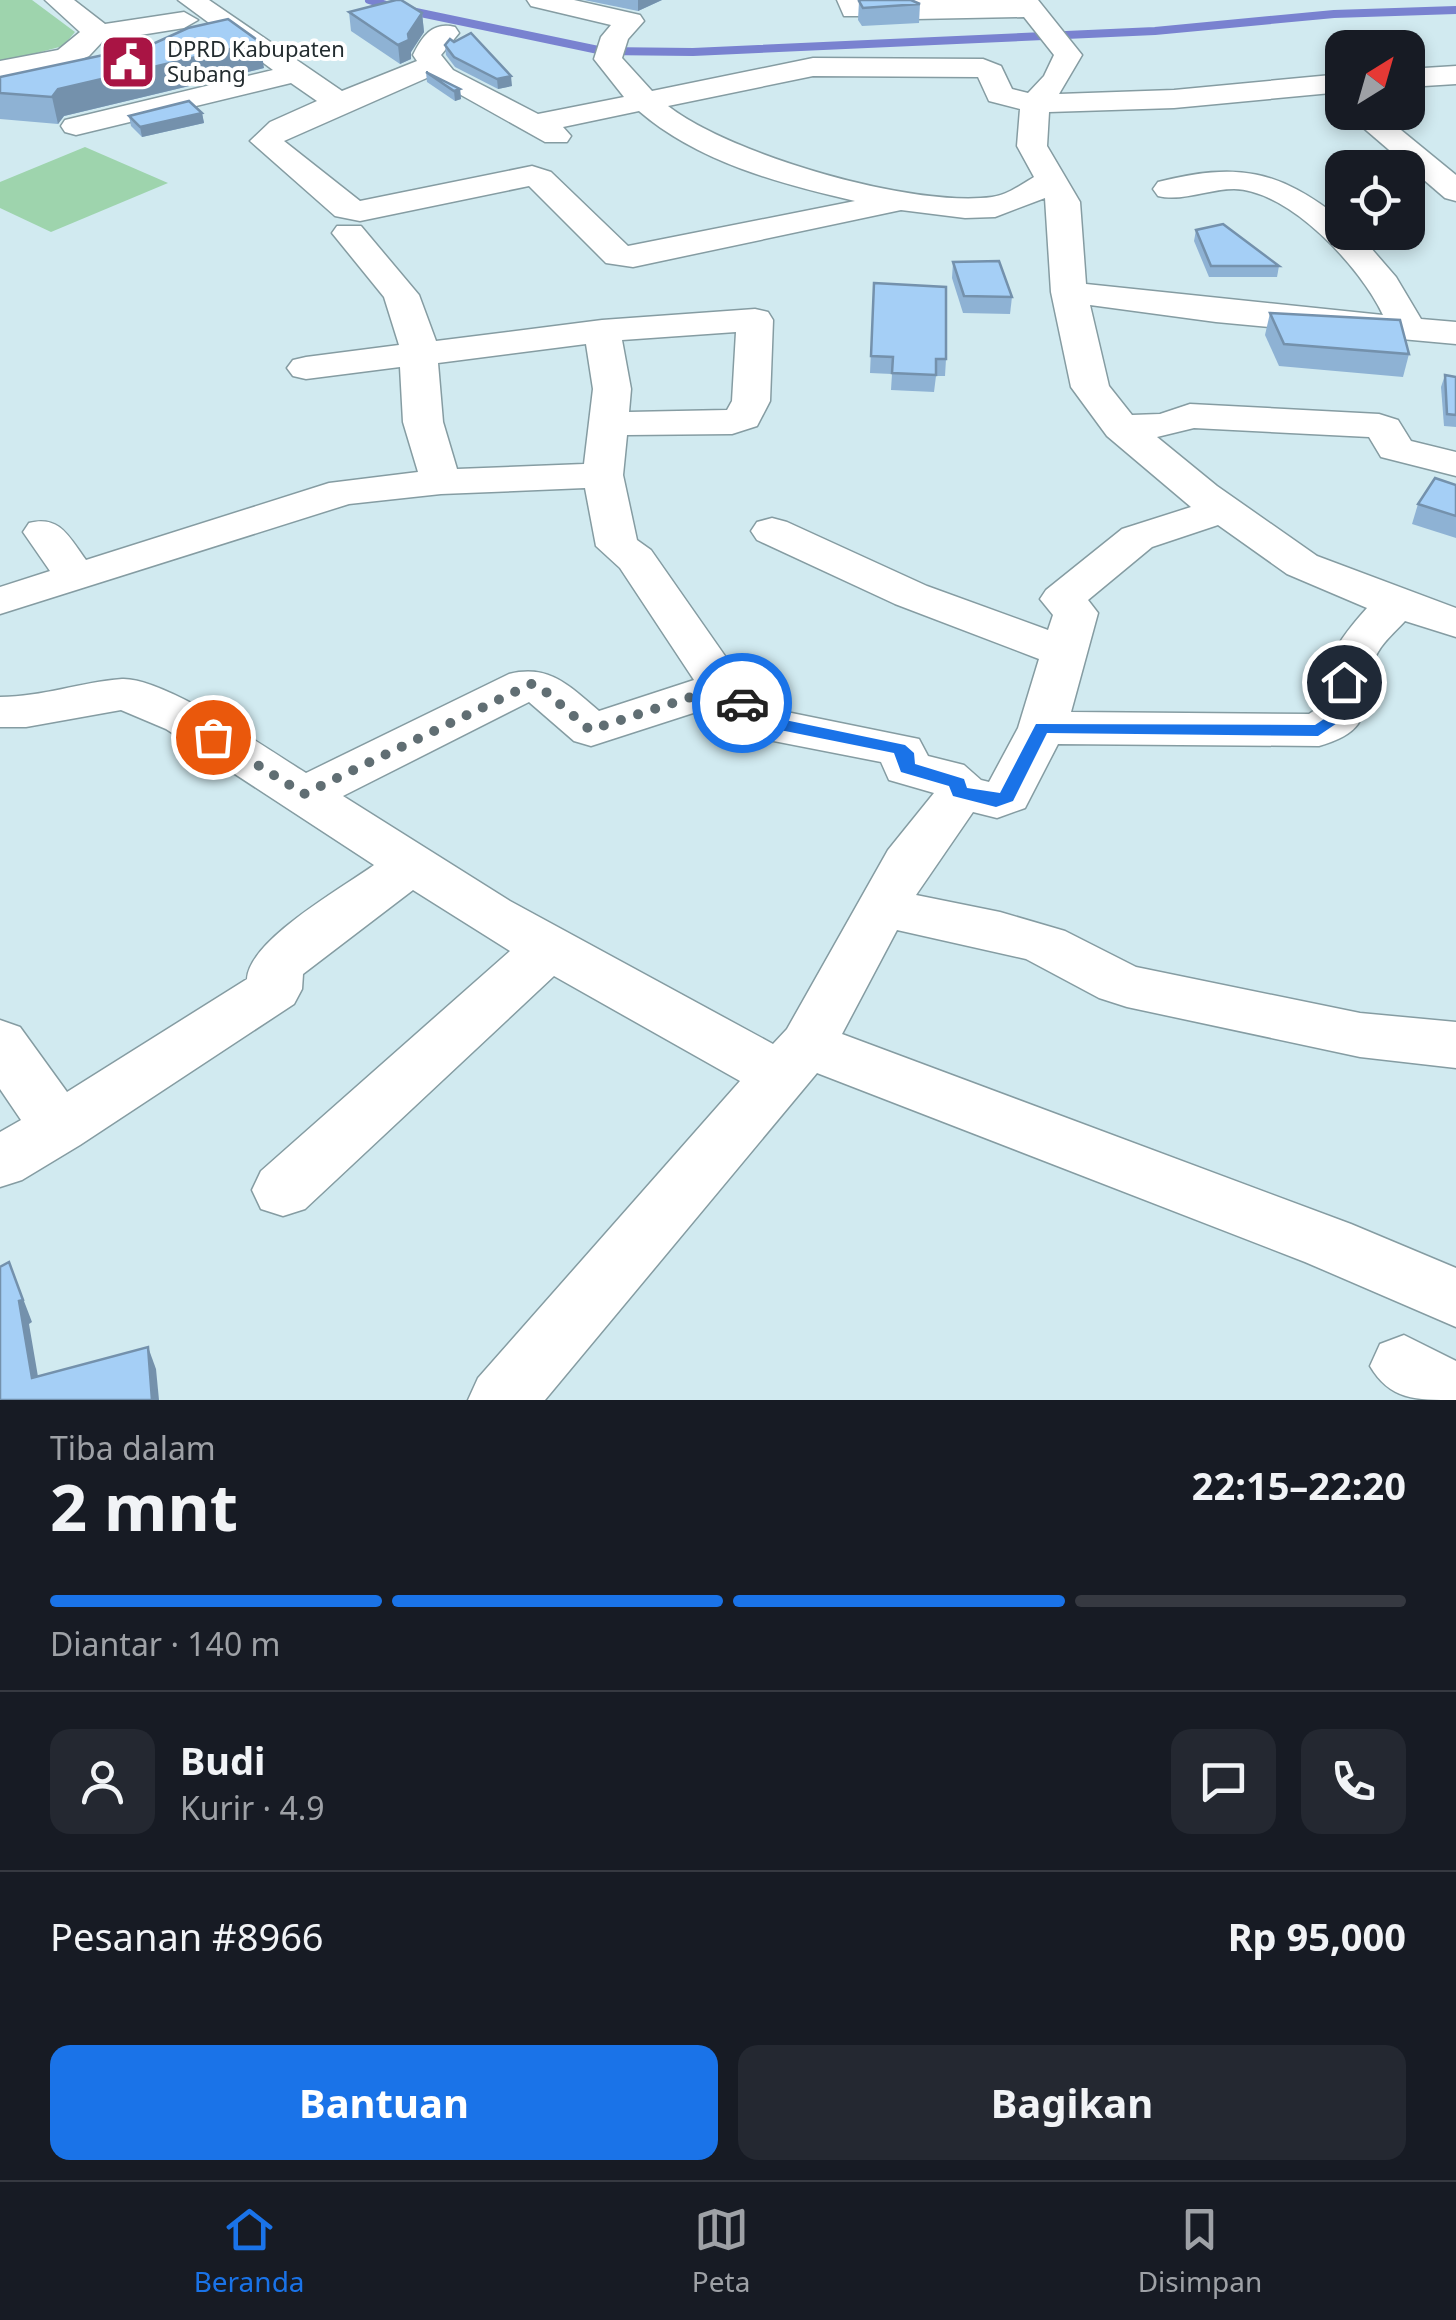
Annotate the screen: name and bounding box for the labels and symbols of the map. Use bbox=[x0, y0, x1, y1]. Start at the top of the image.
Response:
north arrow bbox=[1325, 30, 1425, 130]
public building icon: DPRD Kabupaten Subang bbox=[98, 32, 158, 92]
place label: DPRD Kabupaten Subang bbox=[167, 33, 345, 88]
pin bbox=[1302, 640, 1387, 725]
courier bbox=[692, 653, 792, 753]
pin bbox=[171, 695, 256, 780]

